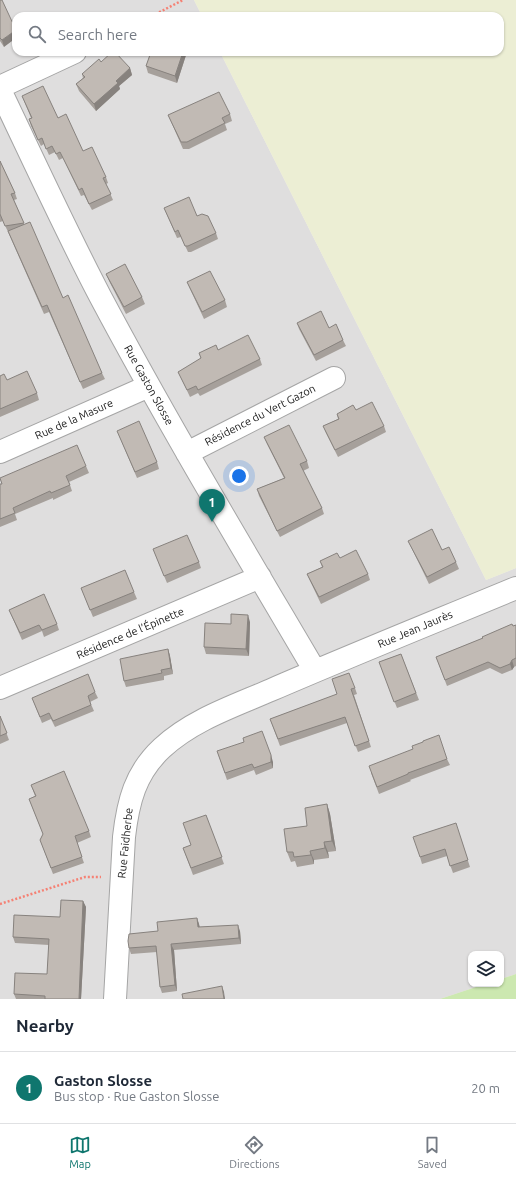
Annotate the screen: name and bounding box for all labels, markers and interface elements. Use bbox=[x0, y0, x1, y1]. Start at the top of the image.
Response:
search box bbox=[12, 12, 504, 56]
icon: search bbox=[26, 23, 48, 45]
text: Search here bbox=[58, 26, 137, 43]
street label: Rue Gaston Slosse bbox=[122, 343, 176, 427]
street label: Résidence du Vert Gazon bbox=[203, 382, 317, 448]
street label: Rue de la Masure bbox=[33, 396, 115, 442]
your location bbox=[229, 466, 249, 486]
pin: 1 bbox=[199, 489, 225, 522]
street label: Résidence de l’Épinette bbox=[74, 604, 186, 661]
street label: Rue Jean Jaurès bbox=[376, 608, 454, 650]
street label: Rue Faidherbe bbox=[115, 807, 135, 879]
map controls bbox=[468, 951, 504, 987]
button: layers bbox=[468, 951, 504, 987]
text: Nearby bbox=[16, 1016, 74, 1035]
text: Gaston Slosse bbox=[54, 1072, 152, 1089]
text: 1 bbox=[25, 1081, 33, 1095]
text: 20 m bbox=[471, 1081, 500, 1095]
text: Bus stop · Rue Gaston Slosse bbox=[54, 1089, 219, 1103]
tab: Map bbox=[69, 1134, 91, 1170]
tab: Directions bbox=[229, 1134, 279, 1170]
tab: Saved bbox=[418, 1134, 447, 1170]

